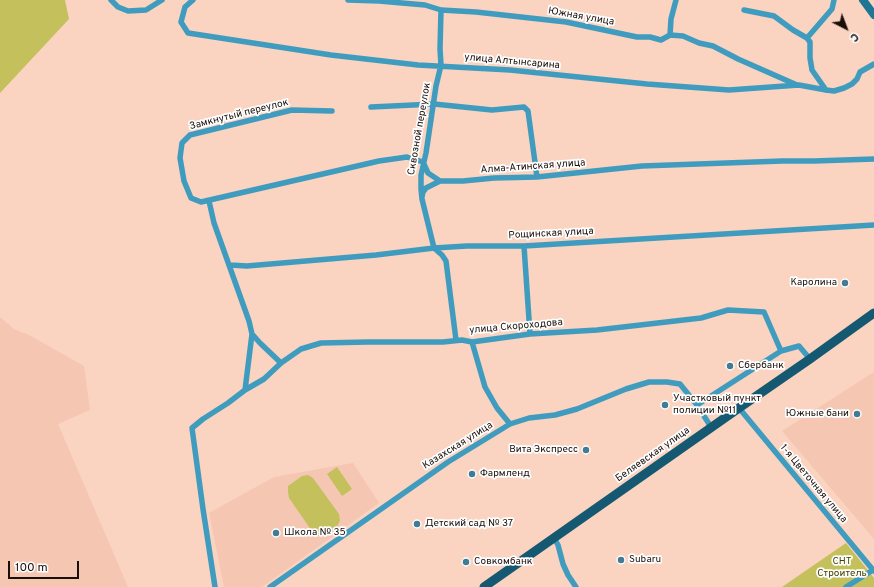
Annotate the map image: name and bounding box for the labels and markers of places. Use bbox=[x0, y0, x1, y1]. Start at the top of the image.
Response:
place label: Каролина bbox=[790, 277, 837, 289]
marker: Каролина bbox=[840, 278, 850, 288]
place label: Сбербанк bbox=[738, 360, 784, 372]
marker: Сбербанк bbox=[725, 361, 735, 371]
place label: Участковый пункт полиции №11 bbox=[673, 393, 761, 416]
marker: Участковый пункт полиции №11 bbox=[660, 400, 670, 410]
place label: Южные бани bbox=[786, 408, 849, 420]
marker: Южные бани bbox=[852, 409, 862, 419]
place label: Вита Экспресс bbox=[509, 444, 578, 456]
marker: Вита Экспресс bbox=[581, 445, 591, 455]
place label: Фармленд bbox=[480, 468, 530, 480]
marker: Фармленд bbox=[467, 469, 477, 479]
place label: Детский сад № 37 bbox=[425, 518, 513, 530]
marker: Детский сад № 37 bbox=[412, 519, 422, 529]
place label: Школа № 35 bbox=[284, 527, 346, 539]
marker: Школа № 35 bbox=[271, 528, 281, 538]
place label: Subaru bbox=[629, 554, 661, 566]
marker: Subaru bbox=[616, 555, 626, 565]
place label: Совкомбанк bbox=[474, 556, 533, 568]
marker: Совкомбанк bbox=[461, 557, 471, 567]

